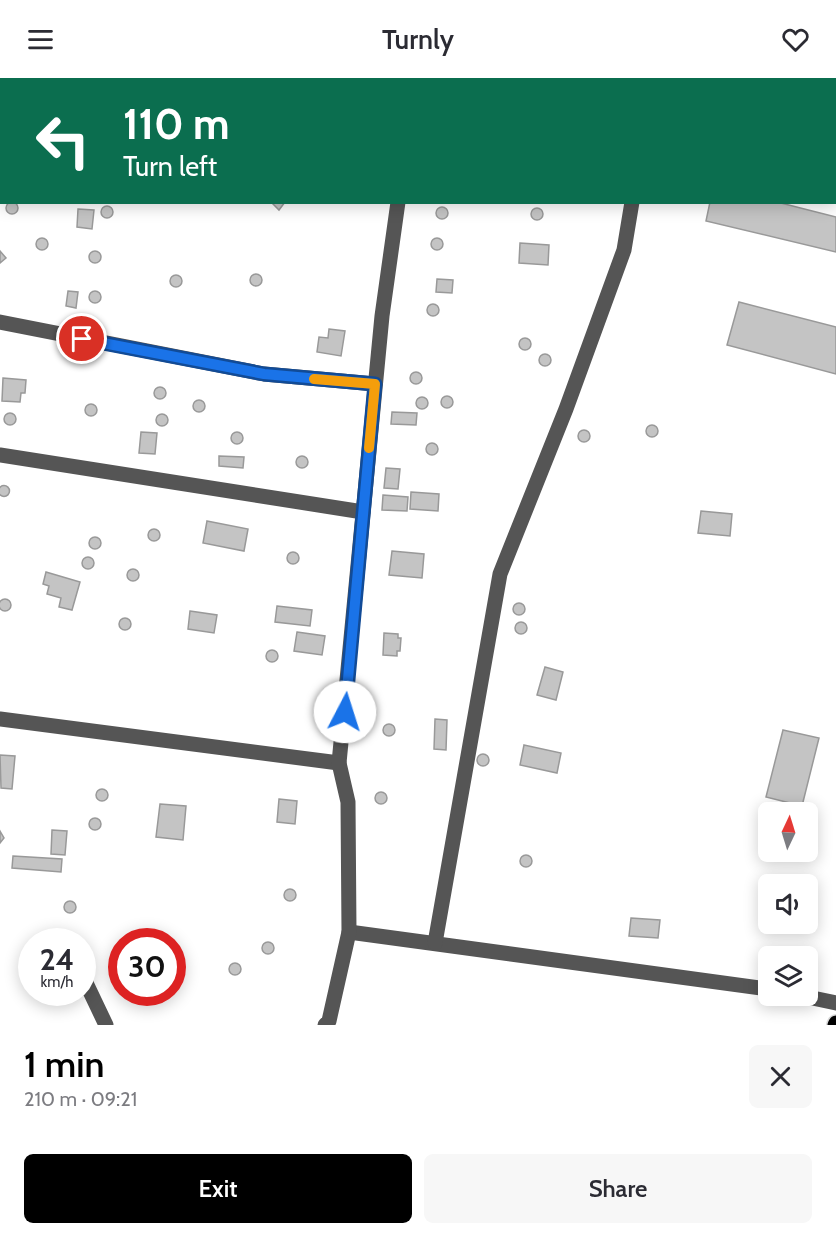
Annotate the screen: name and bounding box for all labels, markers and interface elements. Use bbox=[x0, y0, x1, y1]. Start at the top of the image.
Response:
icon: menu bbox=[24, 23, 57, 56]
text: Turnly bbox=[382, 23, 454, 56]
icon: heart bbox=[779, 23, 812, 56]
text: 110 m bbox=[123, 98, 230, 150]
icon: left bbox=[24, 102, 102, 180]
text: Turn left bbox=[123, 150, 217, 183]
pin bbox=[56, 313, 107, 364]
icon: arrive bbox=[65, 322, 98, 355]
position arrow bbox=[313, 680, 377, 744]
north arrow bbox=[758, 802, 818, 862]
map controls bbox=[758, 802, 818, 1006]
button: sound bbox=[758, 874, 818, 934]
speed limit sign: 30 bbox=[108, 928, 186, 1006]
text: 24 bbox=[40, 941, 74, 978]
button: layers bbox=[758, 946, 818, 1006]
text: km/h bbox=[41, 973, 73, 991]
text: 1 min bbox=[24, 1042, 104, 1086]
button: close bbox=[749, 1045, 812, 1108]
text: 210 m · 09:21 bbox=[24, 1087, 137, 1111]
button: Exit bbox=[24, 1154, 412, 1223]
button: Share bbox=[424, 1154, 812, 1223]

